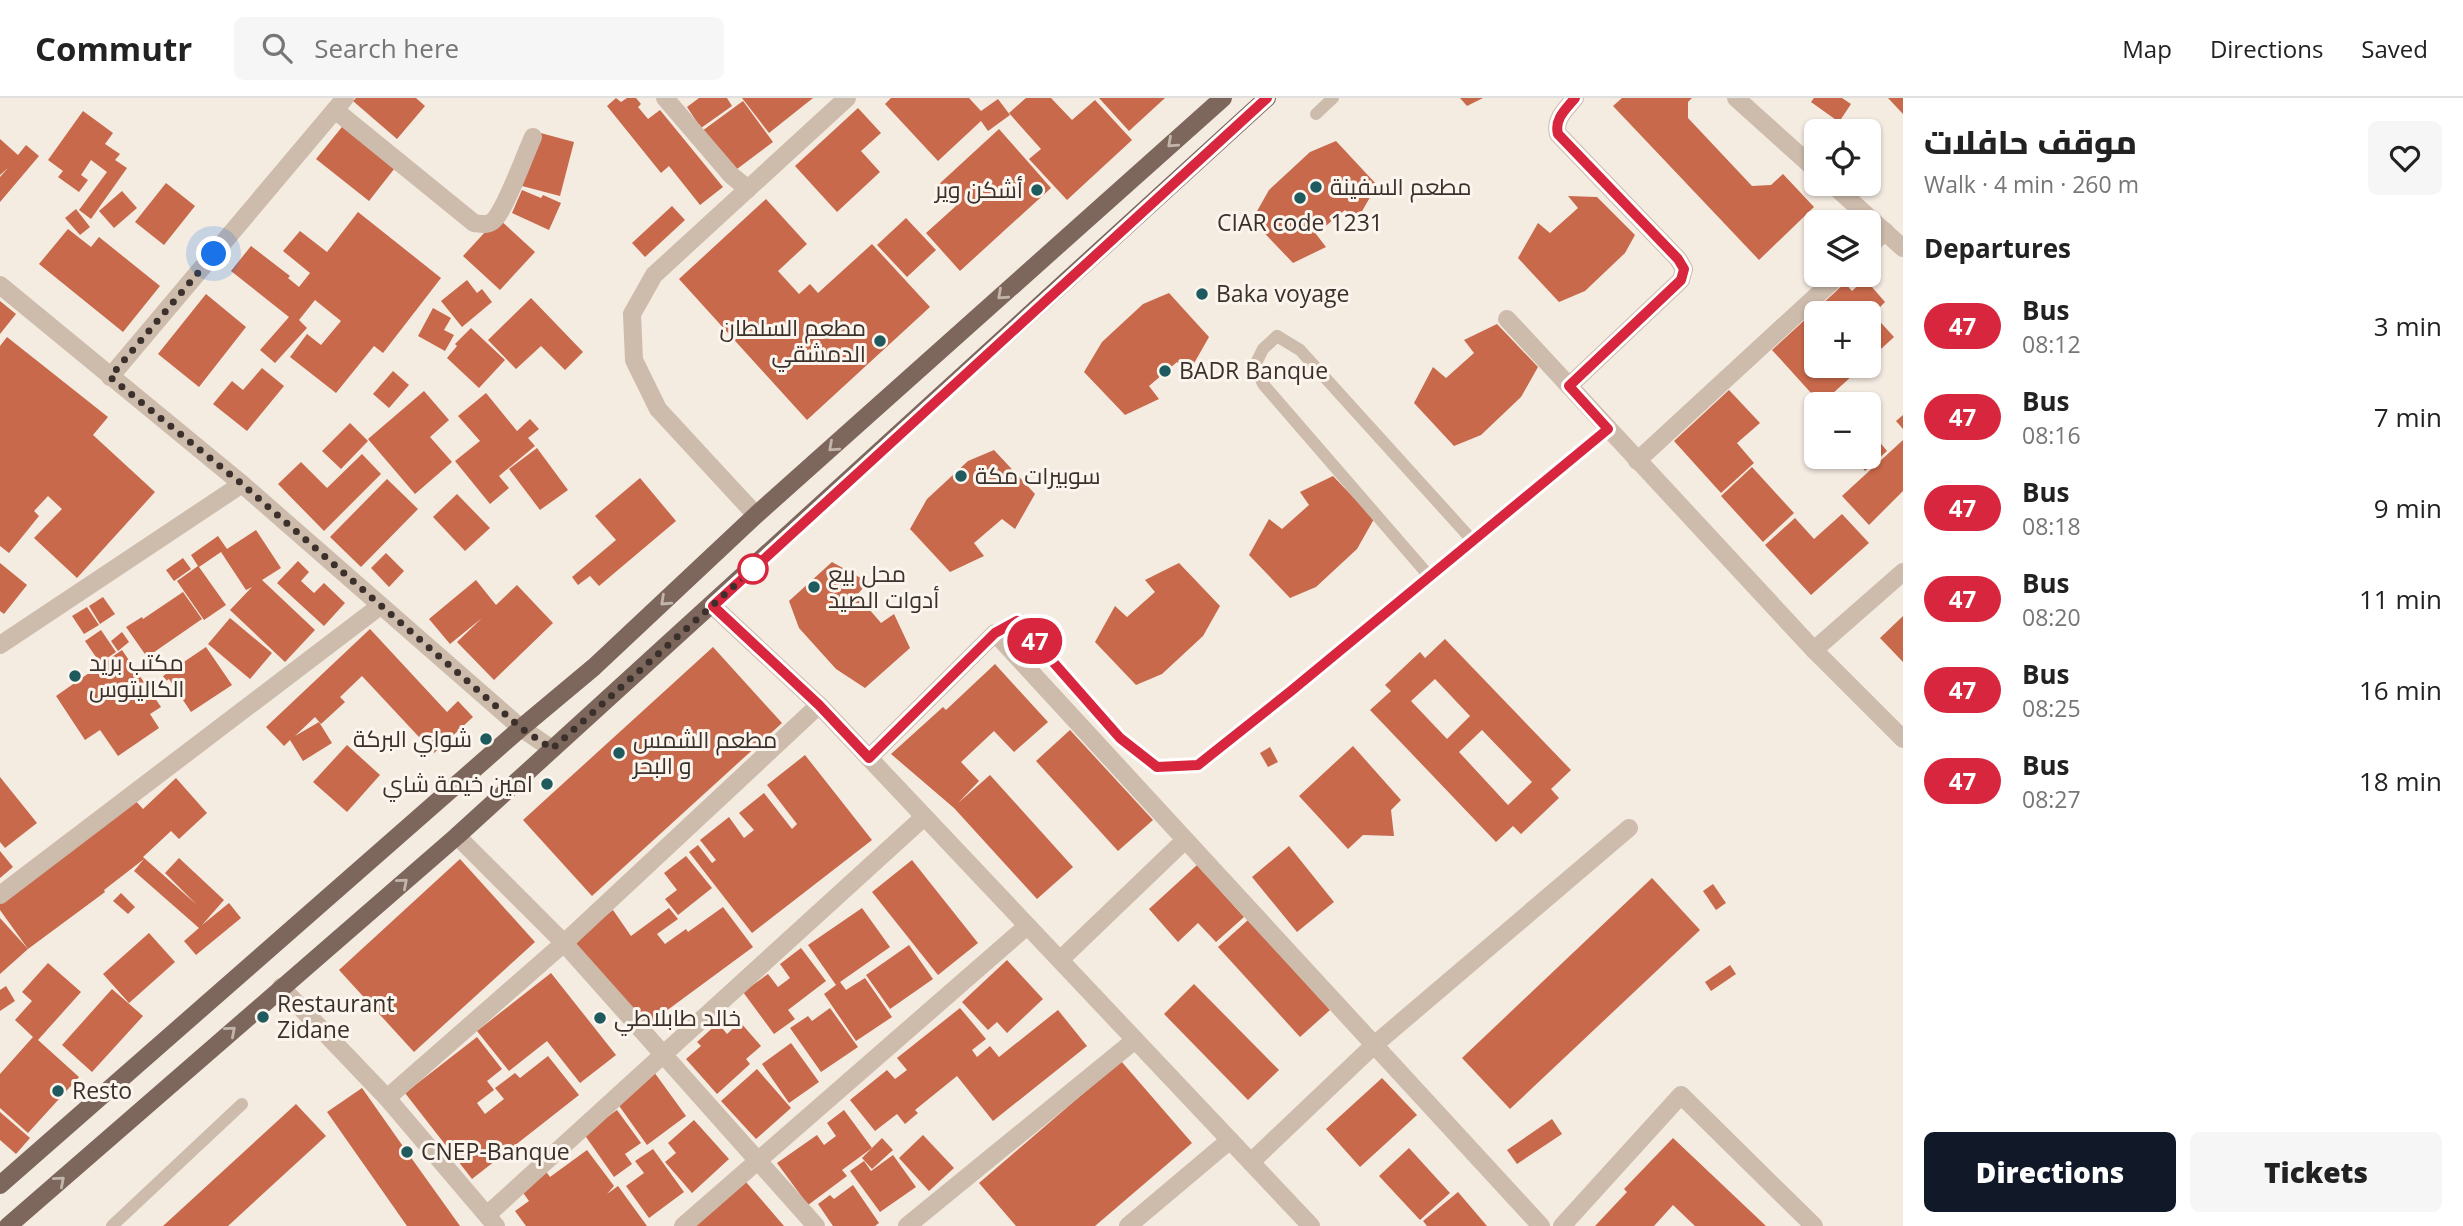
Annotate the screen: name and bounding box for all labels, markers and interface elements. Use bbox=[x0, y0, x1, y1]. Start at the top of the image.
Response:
search box bbox=[234, 17, 724, 80]
text: Commutr bbox=[35, 26, 192, 71]
icon: search bbox=[258, 29, 296, 67]
text: Search here bbox=[314, 30, 459, 66]
text: Map bbox=[2122, 32, 2172, 65]
text: Directions bbox=[2210, 32, 2323, 65]
text: Saved bbox=[2361, 32, 2428, 65]
map controls bbox=[1804, 119, 1881, 469]
button: locate bbox=[1804, 119, 1881, 196]
text: موقف حافلات bbox=[1924, 119, 2137, 164]
button: heart bbox=[2368, 121, 2442, 195]
one-way arrow bbox=[1167, 135, 1180, 148]
text: Walk · 4 min · 260 m bbox=[1924, 168, 2139, 200]
place label: مطعم السفينة bbox=[1330, 170, 1472, 203]
place label: أشكن وير bbox=[933, 173, 1023, 205]
marker: مطعم السفينة bbox=[1308, 179, 1324, 195]
marker: أشكن وير bbox=[1029, 182, 1045, 198]
marker: CIAR code 1231 bbox=[1292, 190, 1308, 206]
place label: CIAR code 1231 bbox=[1217, 206, 1383, 238]
button: layers bbox=[1804, 210, 1881, 287]
text: Departures bbox=[1924, 230, 2071, 266]
your location bbox=[196, 236, 231, 271]
place label: Baka voyage bbox=[1216, 277, 1350, 309]
marker: Baka voyage bbox=[1194, 286, 1210, 302]
one-way arrow bbox=[997, 287, 1010, 299]
text: Bus bbox=[2022, 292, 2069, 328]
button: + bbox=[1804, 301, 1881, 378]
text: 3 min bbox=[2374, 308, 2442, 344]
text: 47 bbox=[1949, 309, 1976, 342]
place label: مطعم السلطان الدمشقي bbox=[720, 311, 866, 372]
text: 08:12 bbox=[2022, 328, 2081, 360]
marker: مطعم السلطان الدمشقي bbox=[872, 333, 888, 349]
place label: BADR Banque bbox=[1179, 354, 1328, 386]
marker: BADR Banque bbox=[1157, 363, 1173, 379]
text: Bus bbox=[2022, 383, 2069, 419]
button: − bbox=[1804, 392, 1881, 469]
text: 7 min bbox=[2374, 399, 2442, 435]
text: 47 bbox=[1949, 400, 1976, 433]
text: 08:16 bbox=[2022, 419, 2081, 451]
one-way arrow bbox=[828, 439, 841, 451]
place label: سوبيرات مكة bbox=[975, 459, 1101, 491]
marker: سوبيرات مكة bbox=[953, 468, 969, 484]
text: Bus bbox=[2022, 474, 2069, 510]
text: 9 min bbox=[2374, 490, 2442, 526]
text: 47 bbox=[1949, 491, 1976, 524]
text: 08:18 bbox=[2022, 510, 2081, 542]
unlabelled marker bbox=[738, 554, 768, 584]
place label: محل بيع أدوات الصيد bbox=[828, 557, 939, 615]
text: Bus bbox=[2022, 565, 2069, 601]
marker: محل بيع أدوات الصيد bbox=[806, 579, 822, 595]
text: 11 min bbox=[2359, 581, 2442, 617]
text: 47 bbox=[1949, 582, 1976, 615]
one-way arrow bbox=[660, 592, 673, 605]
text: 08:20 bbox=[2022, 601, 2081, 633]
line badge: 47 bbox=[1004, 618, 1066, 664]
text: 47 bbox=[1021, 624, 1049, 657]
place label: مكتب بريد الكاليتوس bbox=[89, 646, 184, 704]
text: Bus bbox=[2022, 656, 2069, 692]
marker: مكتب بريد الكاليتوس bbox=[67, 668, 83, 684]
text: 16 min bbox=[2359, 672, 2442, 708]
text: 47 bbox=[1949, 673, 1976, 706]
text: 08:25 bbox=[2022, 692, 2081, 724]
place label: شواي البركة bbox=[353, 722, 472, 757]
place label: مطعم الشمس و البحر bbox=[631, 723, 777, 781]
marker: شواي البركة bbox=[478, 731, 494, 747]
marker: مطعم الشمس و البحر bbox=[611, 745, 627, 761]
text: Bus bbox=[2022, 747, 2069, 783]
text: 18 min bbox=[2359, 763, 2442, 799]
text: 47 bbox=[1949, 764, 1976, 797]
place label: امين خيمة شاي bbox=[382, 767, 533, 802]
marker: امين خيمة شاي bbox=[539, 776, 555, 792]
text: 08:27 bbox=[2022, 783, 2081, 815]
one-way arrow bbox=[395, 879, 408, 891]
place label: Restaurant Zidane bbox=[277, 987, 395, 1045]
place label: خالد طابلاطي bbox=[614, 1001, 741, 1036]
marker: Restaurant Zidane bbox=[255, 1009, 271, 1025]
marker: خالد طابلاطي bbox=[592, 1010, 608, 1026]
one-way arrow bbox=[223, 1027, 236, 1039]
place label: Resto bbox=[72, 1074, 132, 1106]
marker: Resto bbox=[50, 1083, 66, 1099]
button: Directions bbox=[1924, 1132, 2176, 1212]
button: Tickets bbox=[2190, 1132, 2442, 1212]
place label: CNEP-Banque bbox=[421, 1135, 570, 1167]
marker: CNEP-Banque bbox=[399, 1144, 415, 1160]
one-way arrow bbox=[51, 1177, 64, 1189]

